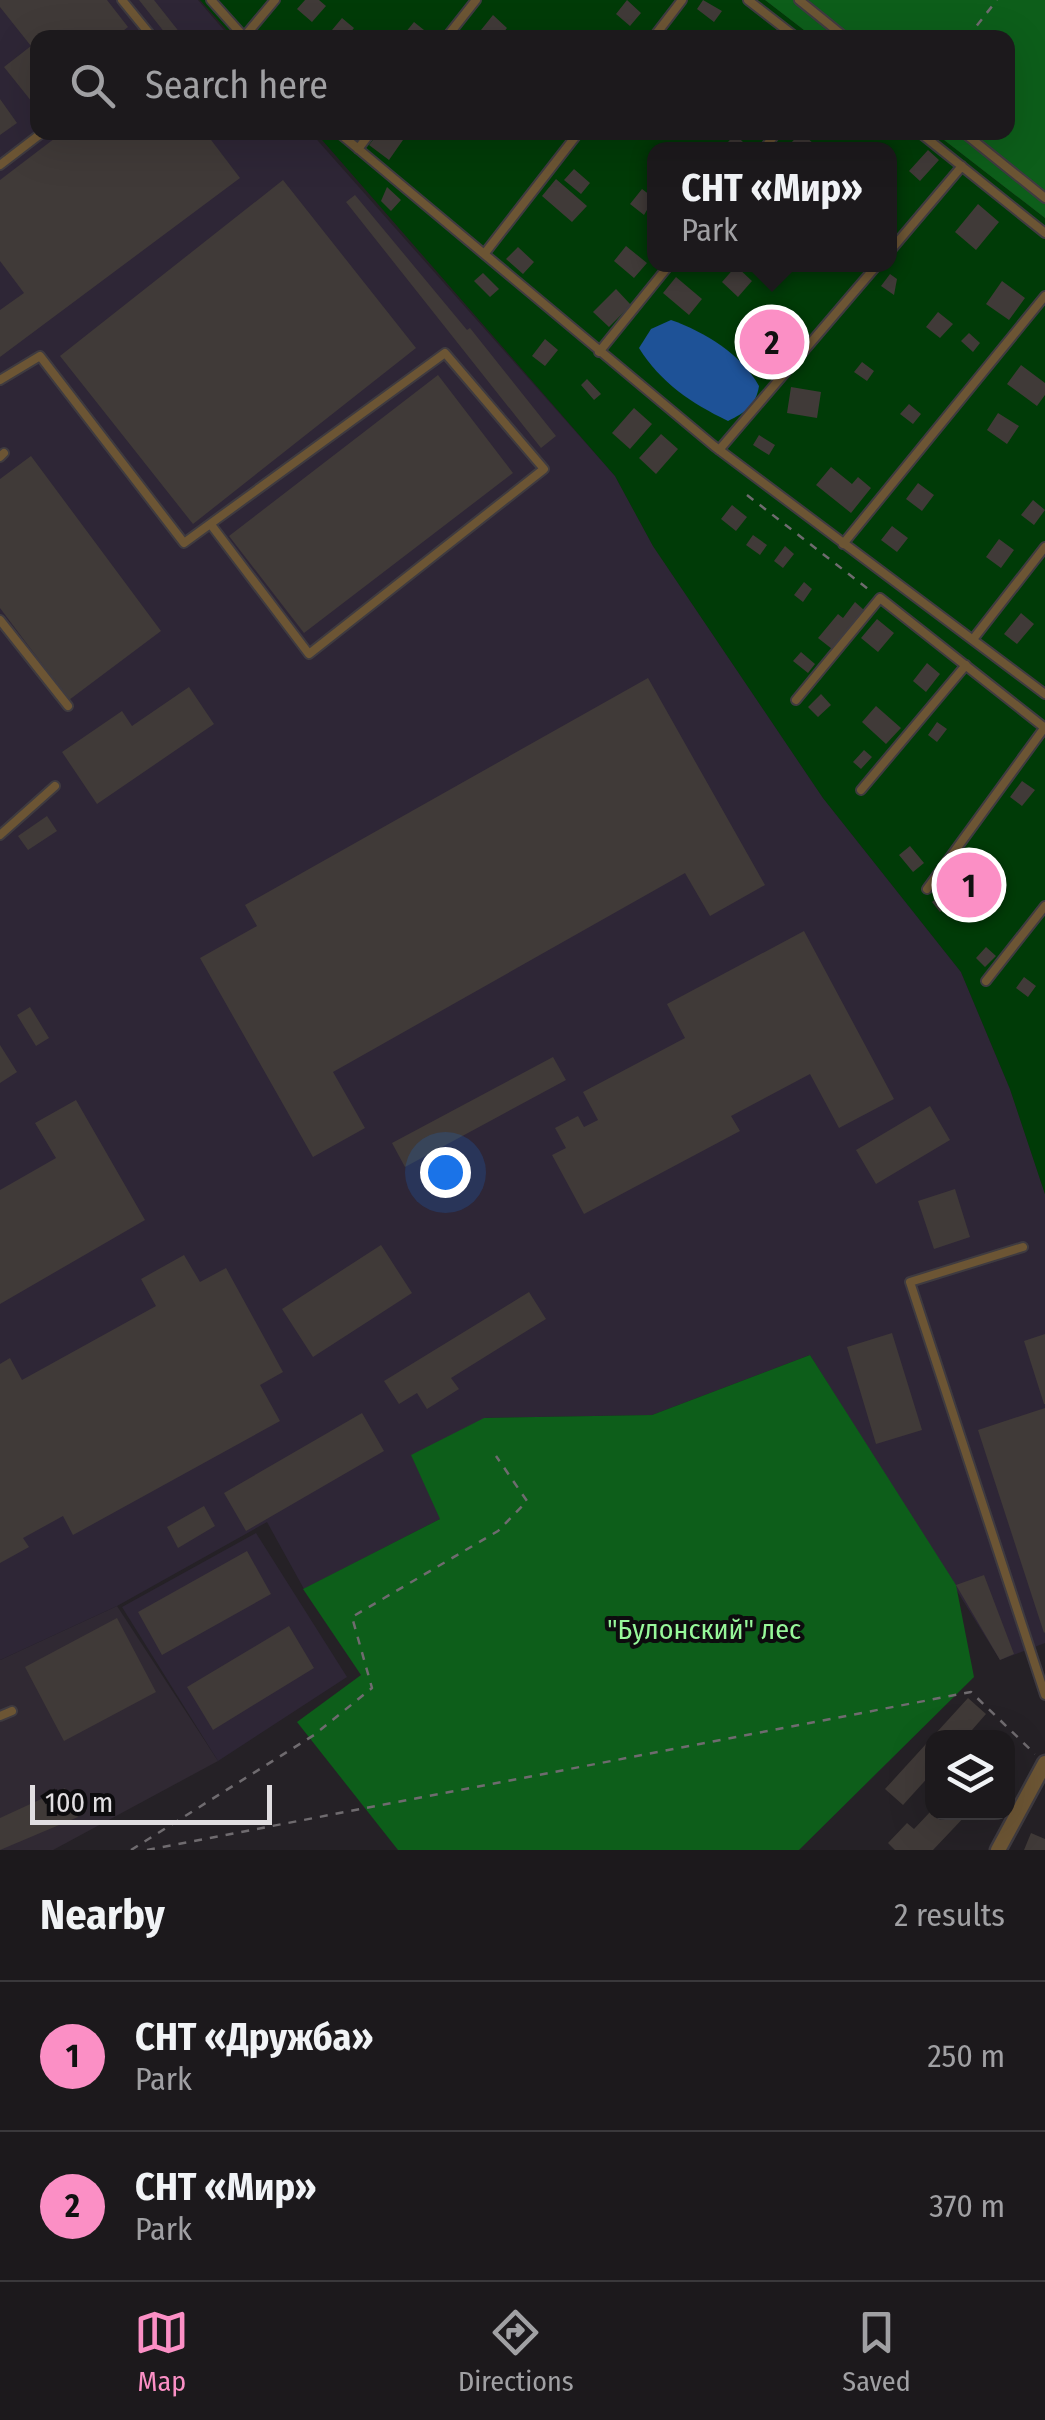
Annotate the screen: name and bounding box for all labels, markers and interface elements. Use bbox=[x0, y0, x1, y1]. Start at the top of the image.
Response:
search box bbox=[30, 30, 1015, 140]
icon: search bbox=[65, 58, 120, 113]
text: Search here bbox=[145, 62, 328, 108]
popup bbox=[647, 142, 897, 272]
text: СНТ «Мир» bbox=[681, 165, 863, 211]
text: Park bbox=[681, 211, 738, 249]
pin: 2 bbox=[740, 304, 804, 380]
pin: 1 bbox=[936, 848, 1002, 922]
your location bbox=[420, 1147, 471, 1198]
park label: "Булонский" лес bbox=[607, 1613, 801, 1646]
map controls bbox=[925, 1730, 1015, 1820]
button: layers bbox=[925, 1730, 1015, 1820]
scale bar bbox=[30, 1780, 272, 1824]
text: 100 m bbox=[45, 1786, 113, 1819]
text: Nearby bbox=[40, 1890, 165, 1940]
text: 2 results bbox=[894, 1896, 1005, 1934]
text: СНТ «Дружба» bbox=[135, 2014, 374, 2060]
text: 1 bbox=[66, 2037, 79, 2075]
text: 250 m bbox=[927, 2037, 1005, 2075]
text: Park bbox=[135, 2060, 192, 2098]
text: СНТ «Мир» bbox=[135, 2164, 317, 2210]
text: 2 bbox=[65, 2187, 80, 2225]
text: 370 m bbox=[929, 2187, 1005, 2225]
text: Park bbox=[135, 2210, 192, 2248]
tab: Map bbox=[134, 2305, 189, 2398]
tab: Directions bbox=[458, 2305, 574, 2398]
tab: Saved bbox=[842, 2305, 911, 2398]

